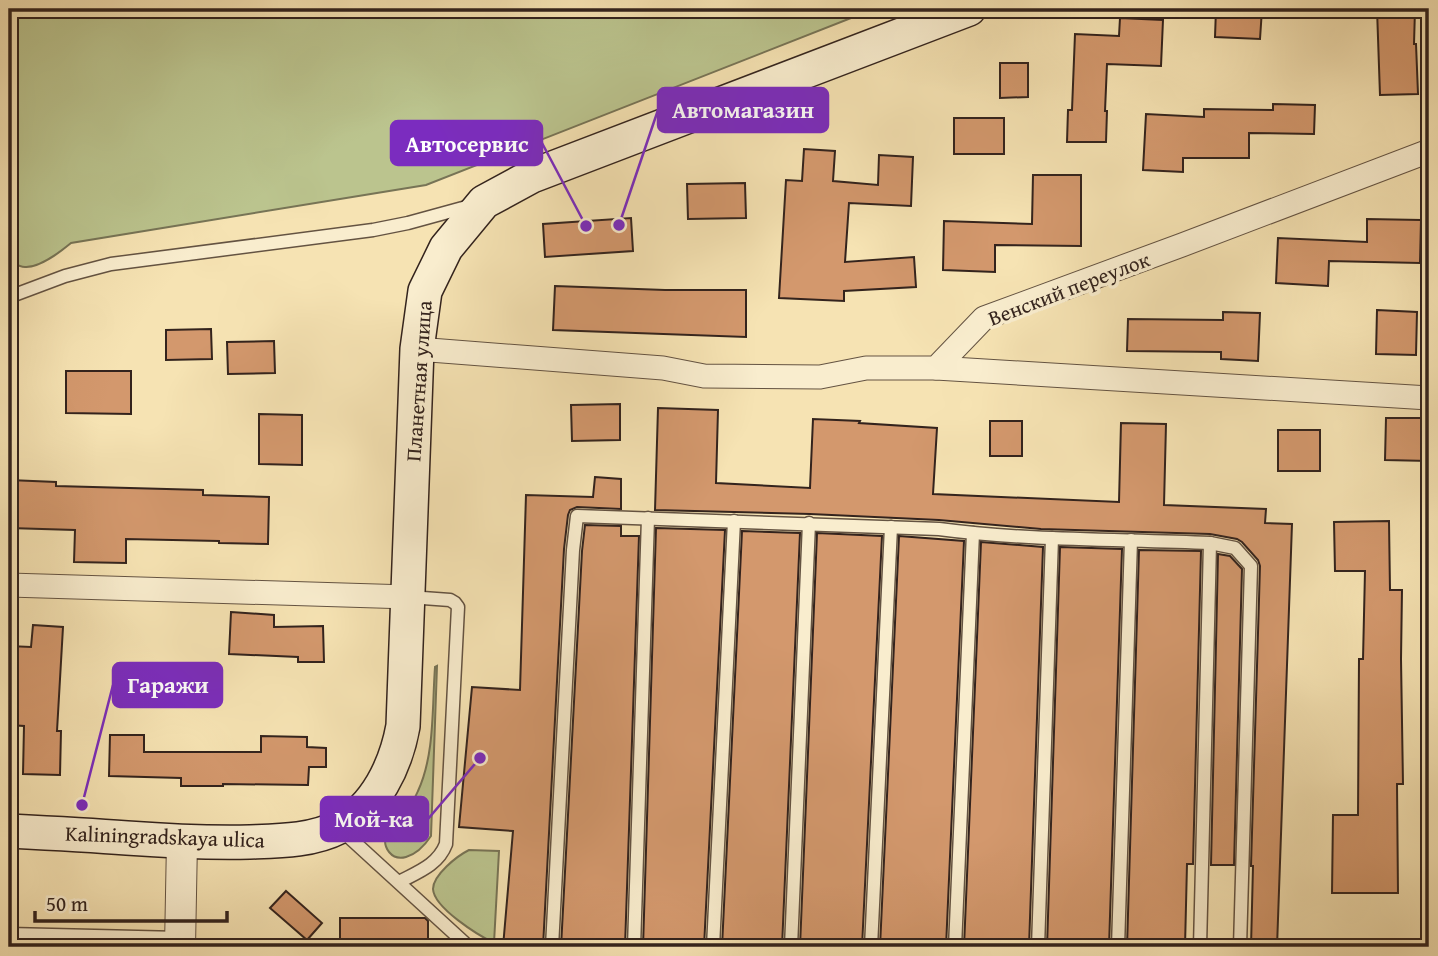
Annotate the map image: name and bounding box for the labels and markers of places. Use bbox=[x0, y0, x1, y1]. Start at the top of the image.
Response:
callout: Автомагазин bbox=[658, 88, 828, 132]
callout: Автосервис bbox=[391, 121, 542, 165]
callout: Гаражи bbox=[113, 663, 222, 707]
callout: Мой-ка bbox=[321, 797, 428, 841]

